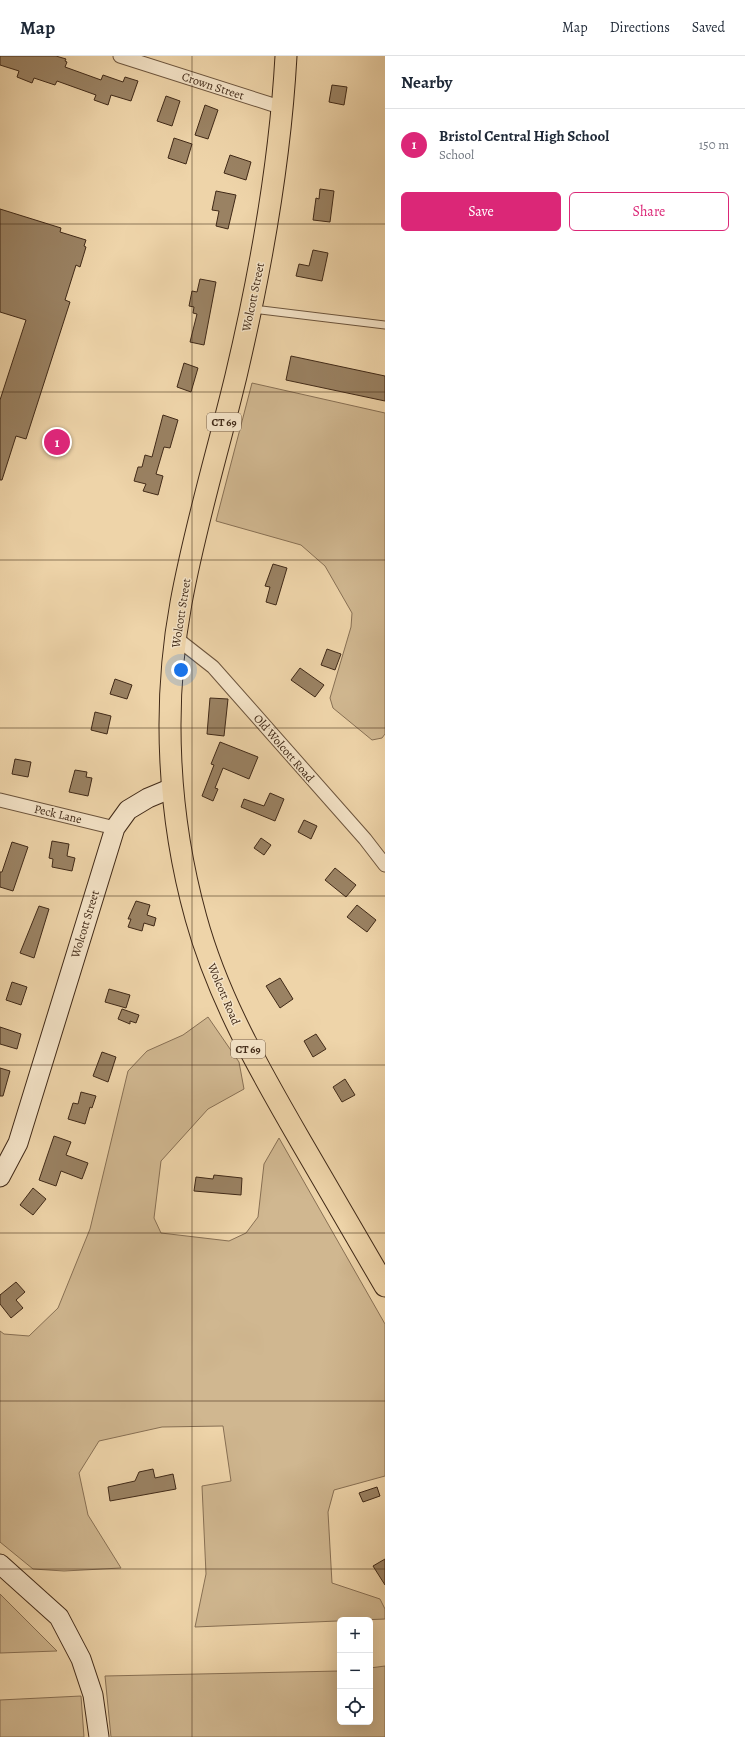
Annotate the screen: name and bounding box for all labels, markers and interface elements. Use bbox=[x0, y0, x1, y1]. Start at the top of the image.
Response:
text: Map bbox=[20, 15, 55, 41]
text: Map bbox=[562, 18, 588, 37]
text: Directions bbox=[610, 18, 670, 37]
text: Saved bbox=[692, 18, 725, 37]
street label: Crown Street bbox=[180, 68, 246, 104]
text: Nearby bbox=[401, 71, 452, 94]
text: Bristol Central High School bbox=[439, 126, 609, 146]
text: 1 bbox=[412, 136, 416, 153]
text: 150 m bbox=[699, 136, 729, 153]
text: School bbox=[439, 146, 474, 163]
button: Save bbox=[401, 192, 561, 231]
button: Share bbox=[569, 192, 729, 231]
street label: Wolcott Street bbox=[238, 261, 268, 334]
road number: CT 69 bbox=[207, 413, 241, 431]
pin: 1 bbox=[44, 427, 70, 457]
street label: Wolcott Street bbox=[167, 577, 194, 650]
your location bbox=[171, 660, 191, 680]
street label: Old Wolcott Road bbox=[250, 711, 318, 786]
street label: Peck Lane bbox=[33, 801, 83, 827]
street label: Wolcott Street bbox=[67, 888, 103, 961]
street label: Wolcott Road bbox=[203, 960, 244, 1028]
road number: CT 69 bbox=[231, 1040, 265, 1058]
map controls bbox=[337, 1617, 373, 1725]
button: + bbox=[337, 1617, 373, 1653]
button: − bbox=[337, 1653, 373, 1689]
button: locate bbox=[337, 1689, 373, 1725]

